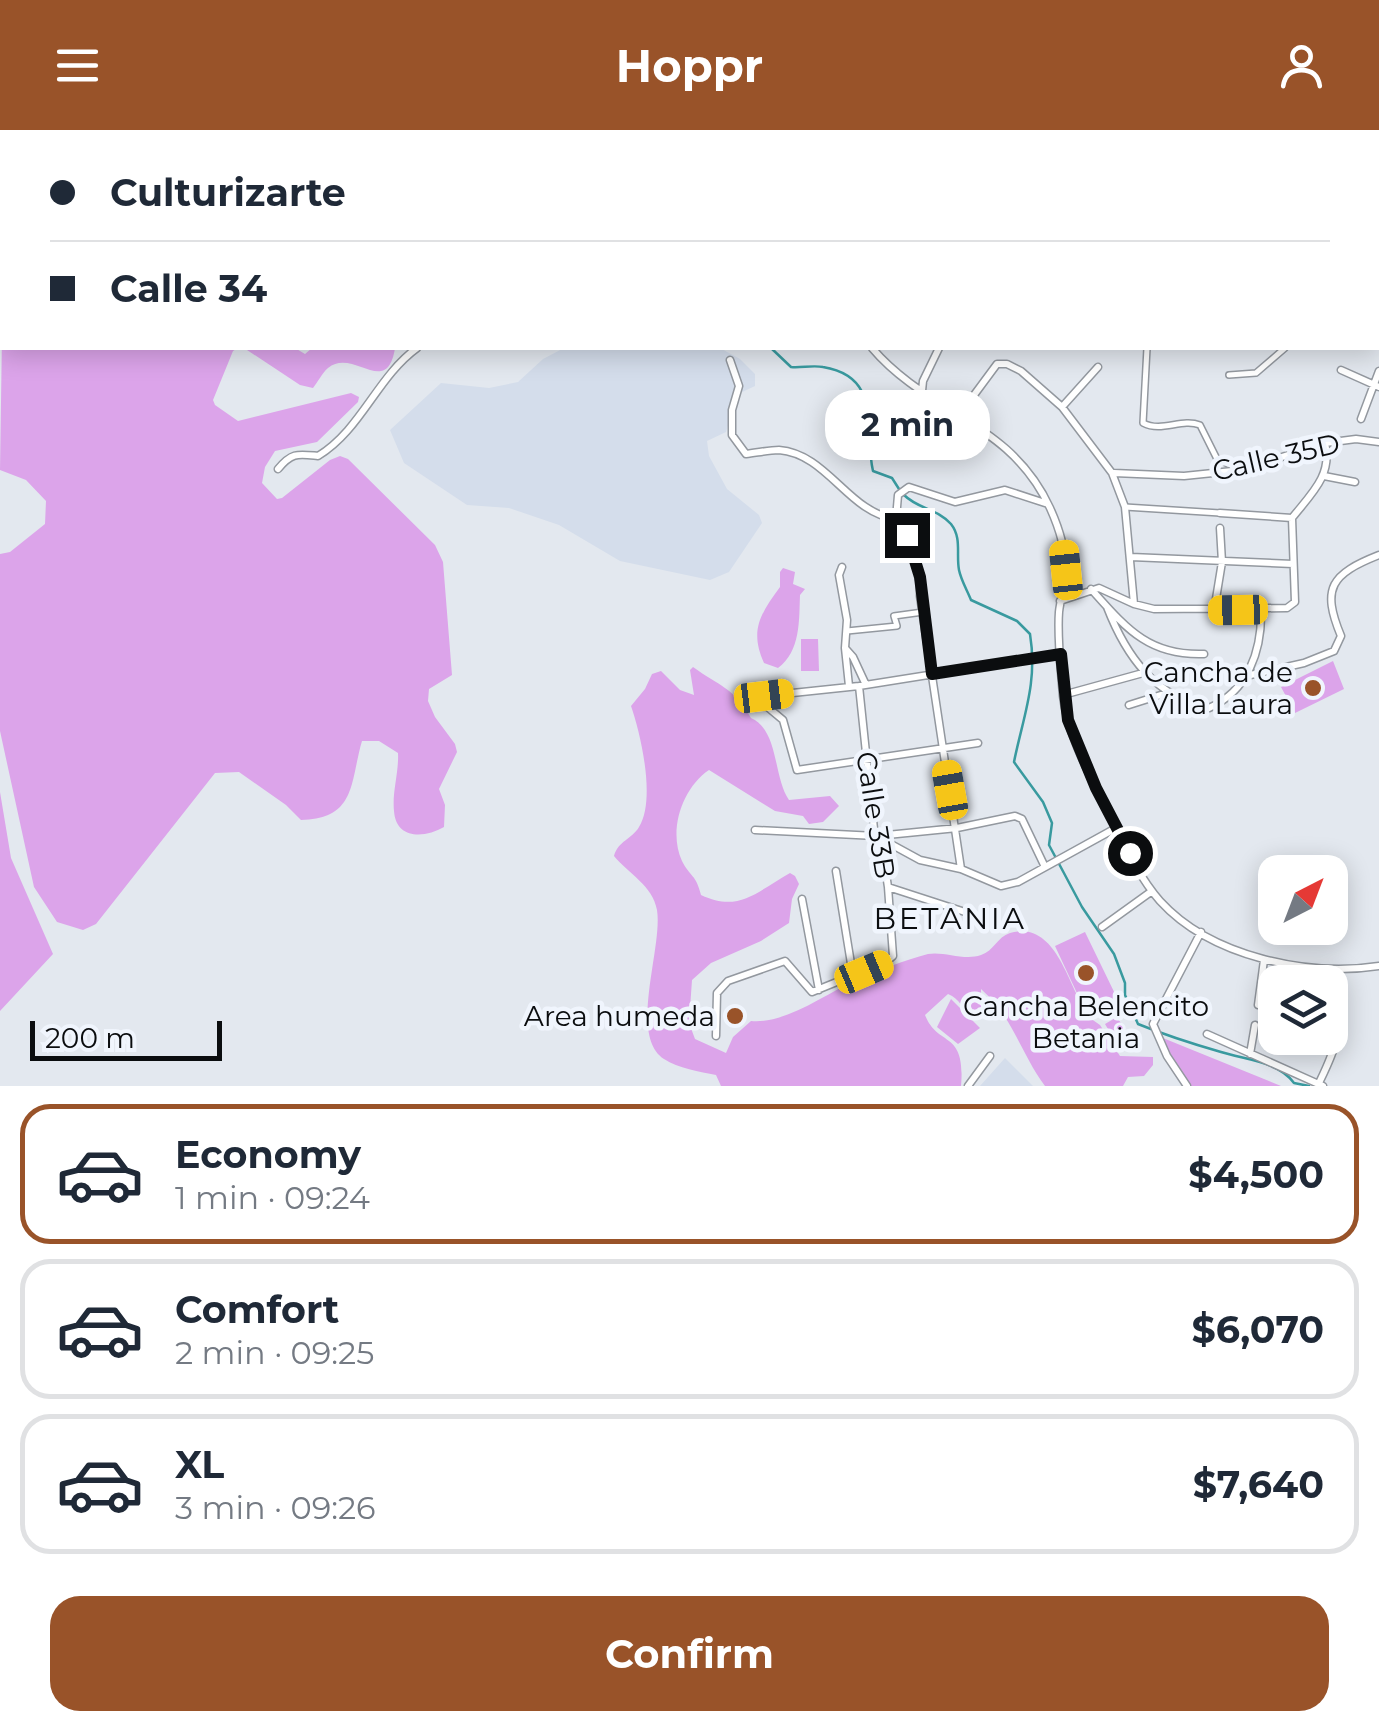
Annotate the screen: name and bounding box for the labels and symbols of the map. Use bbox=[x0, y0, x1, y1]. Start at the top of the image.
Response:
callout: 2 min bbox=[824, 390, 990, 460]
street label: Calle 35D bbox=[1209, 426, 1343, 488]
route end bbox=[885, 513, 930, 558]
car bbox=[1048, 539, 1084, 601]
car bbox=[1208, 594, 1268, 626]
place label: Cancha de Villa Laura bbox=[1144, 655, 1293, 721]
car bbox=[732, 677, 796, 715]
marker: Cancha de Villa Laura bbox=[1302, 677, 1324, 699]
street label: Calle 33B bbox=[849, 749, 903, 881]
car bbox=[930, 758, 970, 822]
route start bbox=[1108, 831, 1153, 876]
north arrow bbox=[1258, 855, 1348, 945]
district label: BETANIA bbox=[874, 900, 1026, 937]
car bbox=[831, 946, 897, 998]
marker: Cancha Belencito Betania bbox=[1075, 962, 1097, 984]
place label: Cancha Belencito Betania bbox=[963, 989, 1209, 1055]
place label: Area humeda bbox=[524, 999, 715, 1033]
marker: Area humeda bbox=[724, 1005, 746, 1027]
scale bar bbox=[30, 1016, 222, 1060]

